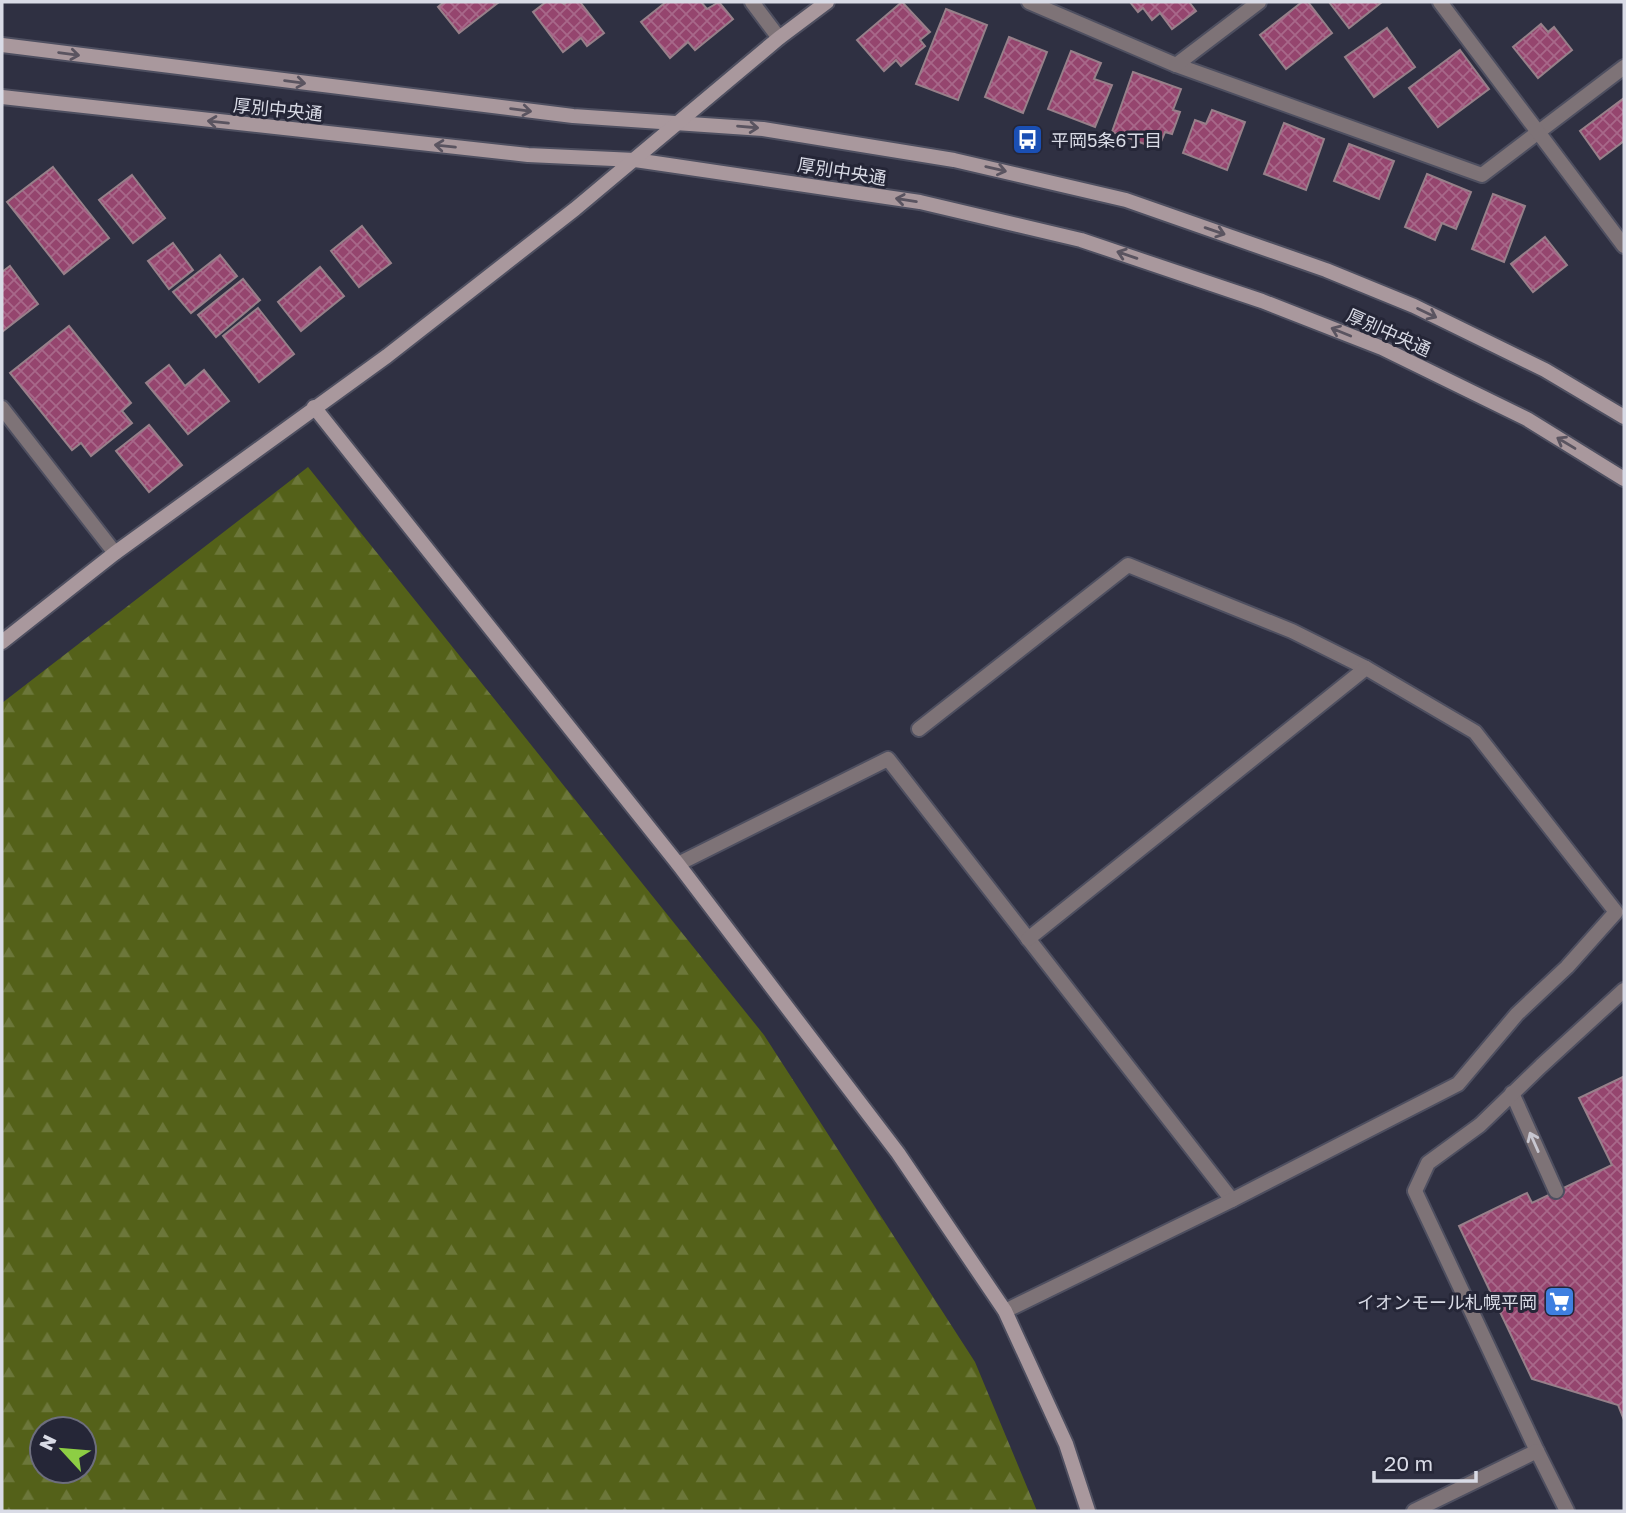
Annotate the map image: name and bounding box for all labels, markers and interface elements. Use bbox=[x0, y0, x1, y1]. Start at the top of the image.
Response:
one-way arrow bbox=[58, 47, 80, 60]
one-way arrow bbox=[283, 75, 306, 88]
street label: 厚別中央通 bbox=[232, 93, 324, 125]
one-way arrow bbox=[509, 104, 532, 117]
one-way arrow bbox=[208, 115, 230, 128]
one-way arrow bbox=[736, 121, 758, 134]
bus stop icon: 平岡5条6丁目 bbox=[1011, 123, 1045, 157]
place label: 平岡5条6丁目 bbox=[1051, 129, 1162, 151]
one-way arrow bbox=[434, 139, 457, 152]
street label: 厚別中央通 bbox=[796, 153, 888, 189]
one-way arrow bbox=[984, 163, 1007, 177]
one-way arrow bbox=[895, 193, 918, 206]
one-way arrow bbox=[1203, 226, 1225, 238]
one-way arrow bbox=[1116, 248, 1138, 260]
street label: 厚別中央通 bbox=[1343, 304, 1435, 360]
one-way arrow bbox=[1416, 306, 1437, 320]
one-way arrow bbox=[1330, 324, 1352, 337]
one-way arrow bbox=[1557, 436, 1576, 451]
one-way arrow bbox=[1527, 1132, 1540, 1153]
supermarket icon: イオンモール札幌平岡 bbox=[1543, 1285, 1577, 1319]
place label: イオンモール札幌平岡 bbox=[1357, 1291, 1537, 1313]
north arrow bbox=[28, 1415, 98, 1485]
text: N bbox=[34, 1431, 61, 1454]
scale bar bbox=[1374, 1440, 1476, 1484]
text: 20 m bbox=[1384, 1450, 1433, 1476]

